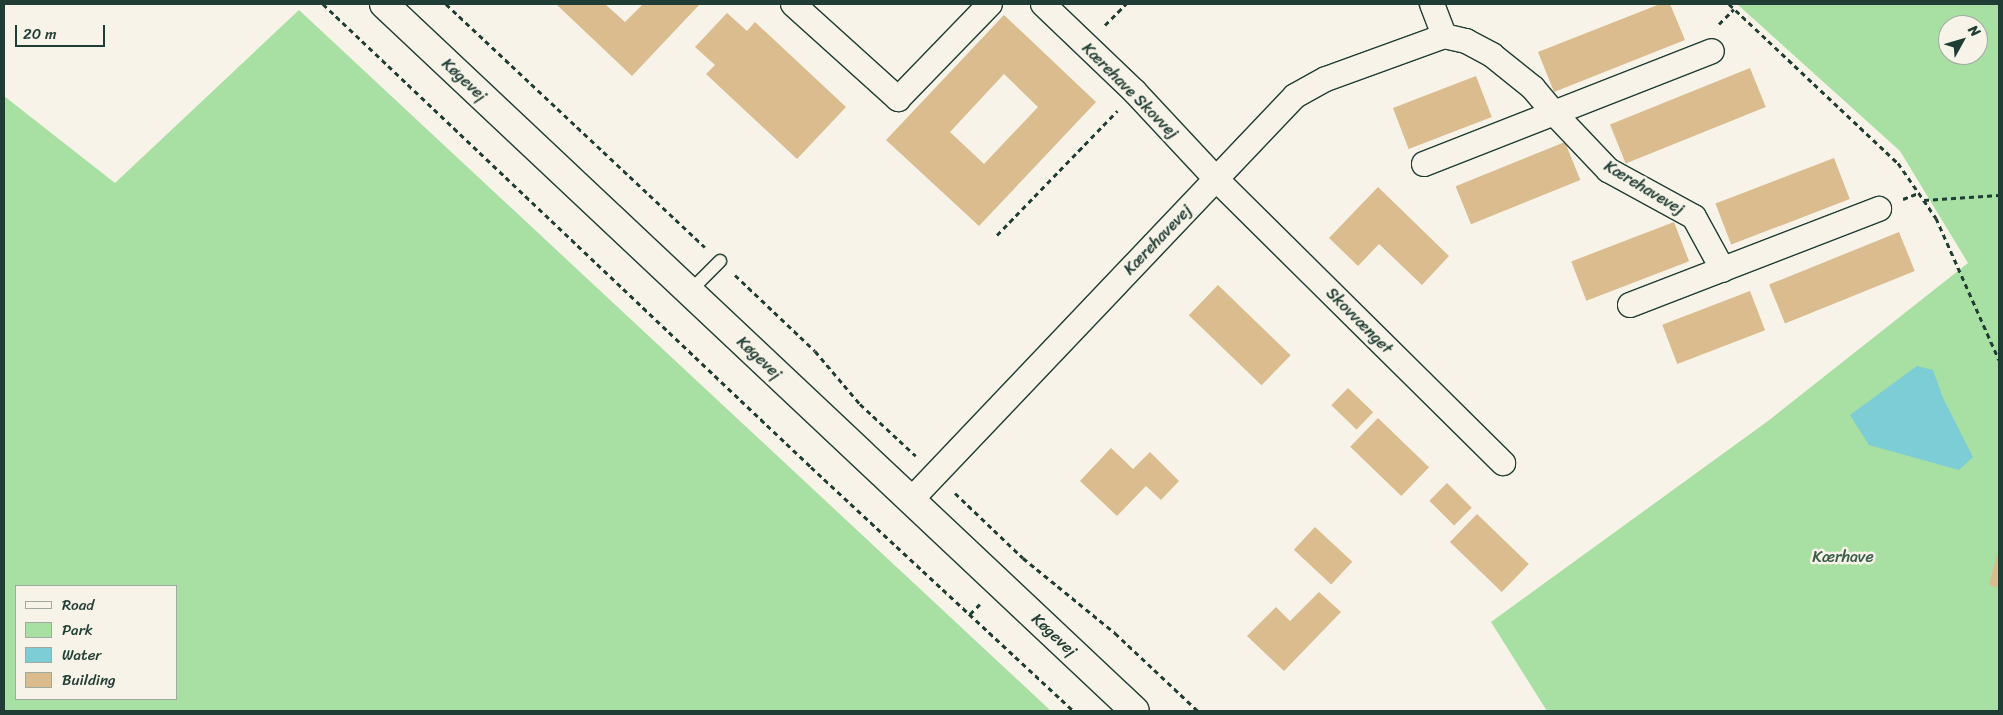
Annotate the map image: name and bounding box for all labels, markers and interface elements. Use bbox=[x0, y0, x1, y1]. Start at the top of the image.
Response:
scale bar bbox=[18, 15, 108, 47]
north arrow bbox=[1938, 15, 1988, 65]
text: N bbox=[1961, 19, 1987, 43]
text: 20 m bbox=[23, 21, 57, 47]
street label: Kærehave Skovvej bbox=[1078, 39, 1182, 143]
street label: Køgevej bbox=[438, 54, 490, 106]
street label: Kærehavevej bbox=[1600, 157, 1688, 219]
street label: Kærehavevej bbox=[1120, 201, 1196, 279]
street label: Skovvænget bbox=[1322, 284, 1396, 358]
street label: Køgevej bbox=[733, 332, 785, 384]
park label: Kærhave bbox=[1812, 547, 1874, 567]
legend bbox=[15, 585, 178, 700]
text: Road bbox=[62, 592, 94, 618]
street label: Køgevej bbox=[1028, 609, 1080, 661]
text: Park bbox=[62, 617, 93, 643]
text: Water bbox=[62, 642, 102, 668]
text: Building bbox=[62, 667, 116, 693]

